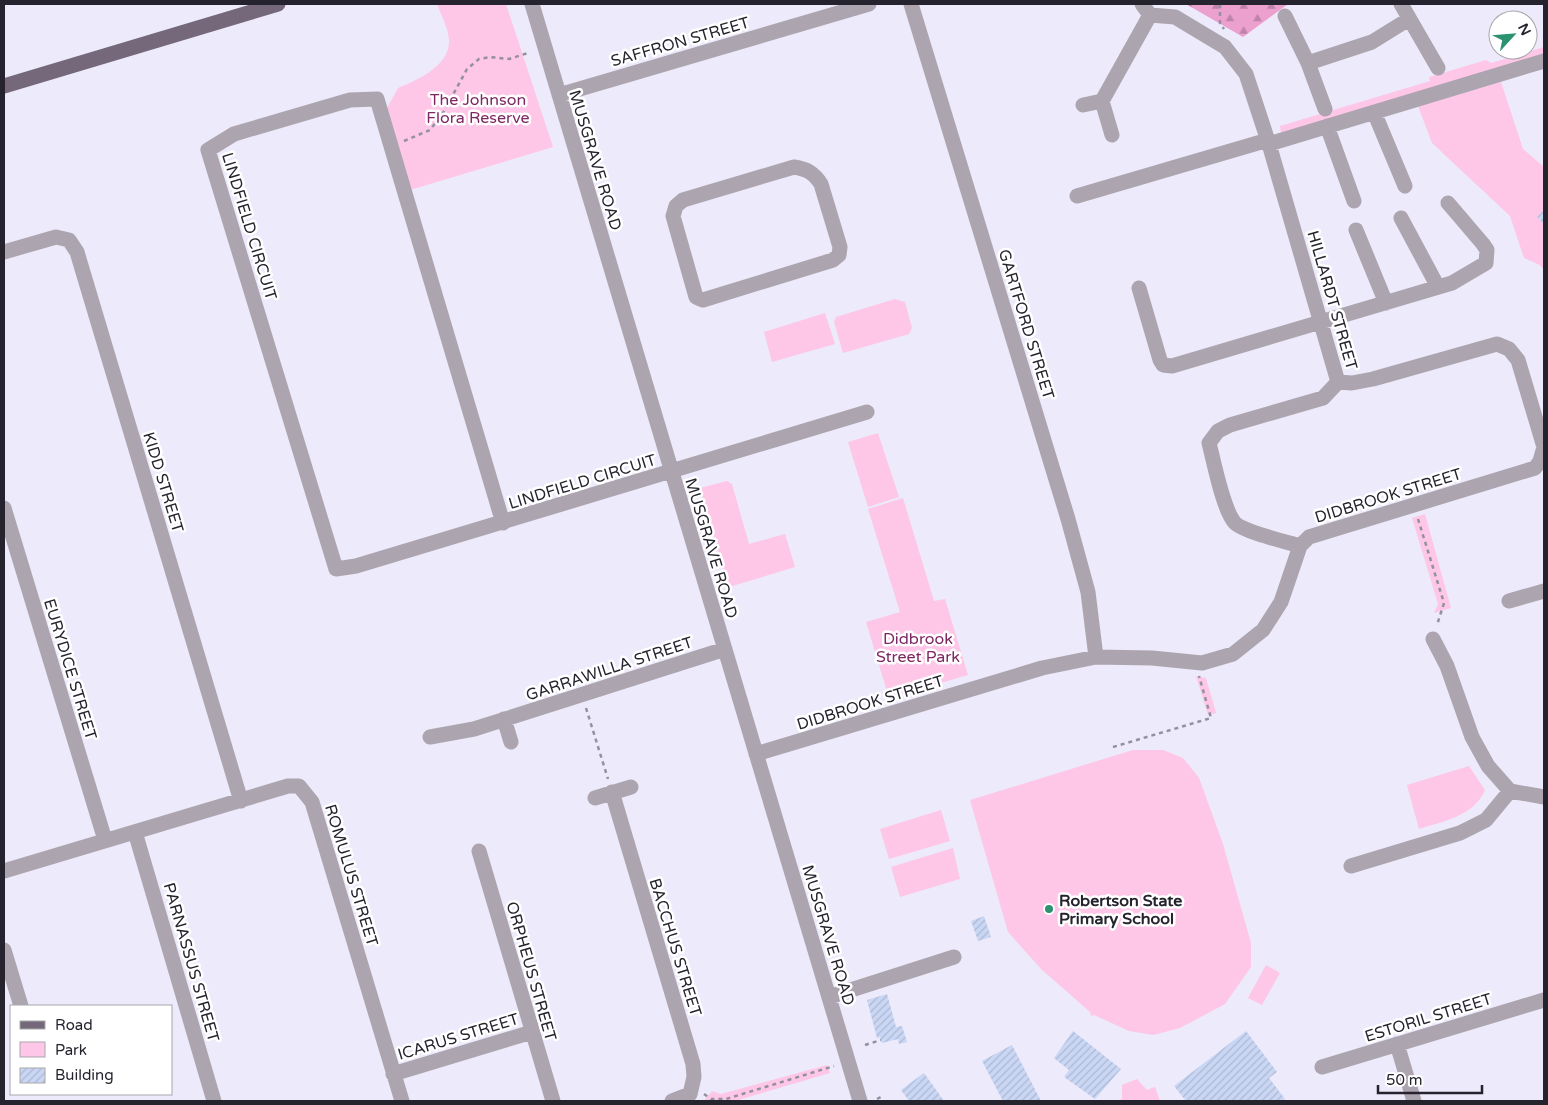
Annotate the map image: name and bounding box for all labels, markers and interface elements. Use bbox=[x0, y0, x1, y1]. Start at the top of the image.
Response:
north arrow bbox=[1488, 10, 1538, 60]
street label: SAFFRON STREET bbox=[609, 13, 752, 71]
text: N bbox=[1514, 21, 1534, 38]
street label: MUSGRAVE ROAD bbox=[564, 88, 626, 233]
park label: The Johnson Flora Reserve bbox=[426, 90, 530, 128]
street label: LINDFIELD CIRCUIT bbox=[217, 150, 281, 303]
street label: HILLARDT STREET bbox=[1303, 228, 1362, 373]
street label: GARTFORD STREET bbox=[994, 247, 1058, 402]
street label: KIDD STREET bbox=[138, 430, 188, 535]
street label: LINDFIELD CIRCUIT bbox=[506, 450, 659, 514]
street label: DIDBROOK STREET bbox=[1312, 464, 1464, 528]
street label: MUSGRAVE ROAD bbox=[680, 476, 742, 621]
street label: EURYDICE STREET bbox=[39, 596, 101, 743]
park label: Didbrook Street Park bbox=[876, 629, 960, 667]
street label: GARRAWILLA STREET bbox=[523, 632, 696, 705]
street label: DIDBROOK STREET bbox=[794, 671, 946, 735]
street label: ROMULUS STREET bbox=[320, 802, 382, 949]
street label: MUSGRAVE ROAD bbox=[797, 863, 859, 1008]
street label: BACCHUS STREET bbox=[645, 876, 706, 1019]
street label: PARNASSUS STREET bbox=[159, 880, 223, 1044]
place label: Robertson State Primary School bbox=[1059, 891, 1182, 929]
street label: ORPHEUS STREET bbox=[502, 899, 561, 1044]
marker: Robertson State Primary School bbox=[1043, 903, 1055, 915]
street label: ESTORIL STREET bbox=[1362, 989, 1494, 1047]
legend bbox=[10, 1005, 172, 1095]
street label: ICARUS STREET bbox=[395, 1009, 522, 1065]
text: Road bbox=[55, 1016, 93, 1034]
text: Park bbox=[55, 1041, 87, 1059]
scale bar bbox=[1378, 1062, 1482, 1094]
text: Building bbox=[55, 1066, 114, 1084]
text: 50 m bbox=[1386, 1071, 1423, 1089]

